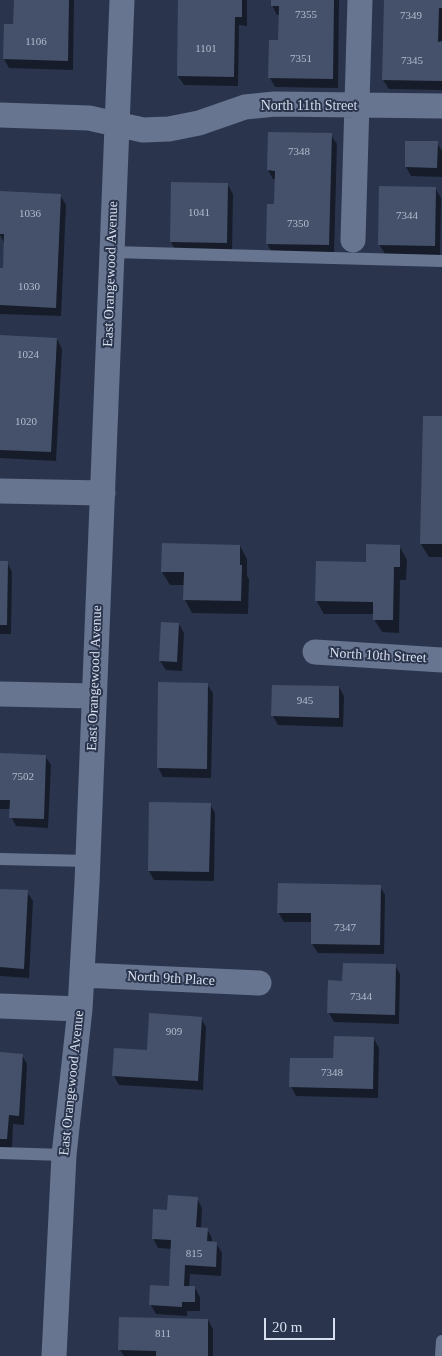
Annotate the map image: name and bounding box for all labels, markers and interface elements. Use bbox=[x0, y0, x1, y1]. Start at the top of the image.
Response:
house number: 7355 bbox=[295, 8, 317, 22]
house number: 7349 bbox=[400, 9, 422, 23]
house number: 1106 bbox=[25, 35, 47, 49]
house number: 1101 bbox=[195, 42, 217, 56]
house number: 7351 bbox=[290, 52, 312, 66]
house number: 7345 bbox=[401, 54, 423, 68]
street label: North 11th Street bbox=[261, 98, 357, 114]
house number: 7348 bbox=[288, 145, 310, 159]
street label: East Orangewood Avenue bbox=[100, 201, 122, 347]
house number: 1041 bbox=[188, 206, 210, 220]
house number: 1036 bbox=[19, 207, 41, 221]
house number: 7344 bbox=[396, 209, 418, 223]
house number: 7350 bbox=[287, 217, 309, 231]
house number: 1030 bbox=[18, 280, 40, 294]
house number: 1024 bbox=[17, 348, 39, 362]
house number: 1020 bbox=[15, 415, 37, 429]
street label: East Orangewood Avenue bbox=[84, 605, 106, 751]
street label: North 10th Street bbox=[329, 645, 427, 667]
house number: 945 bbox=[297, 694, 313, 708]
house number: 7502 bbox=[12, 770, 34, 784]
house number: 7347 bbox=[334, 921, 356, 935]
street label: North 9th Place bbox=[127, 968, 215, 990]
house number: 7344 bbox=[350, 990, 372, 1004]
street label: East Orangewood Avenue bbox=[56, 1010, 88, 1156]
house number: 909 bbox=[166, 1025, 182, 1039]
house number: 7348 bbox=[321, 1066, 343, 1080]
house number: 815 bbox=[186, 1247, 202, 1261]
scale bar bbox=[267, 1308, 338, 1340]
text: 20 m bbox=[272, 1319, 302, 1335]
house number: 811 bbox=[155, 1327, 171, 1341]

